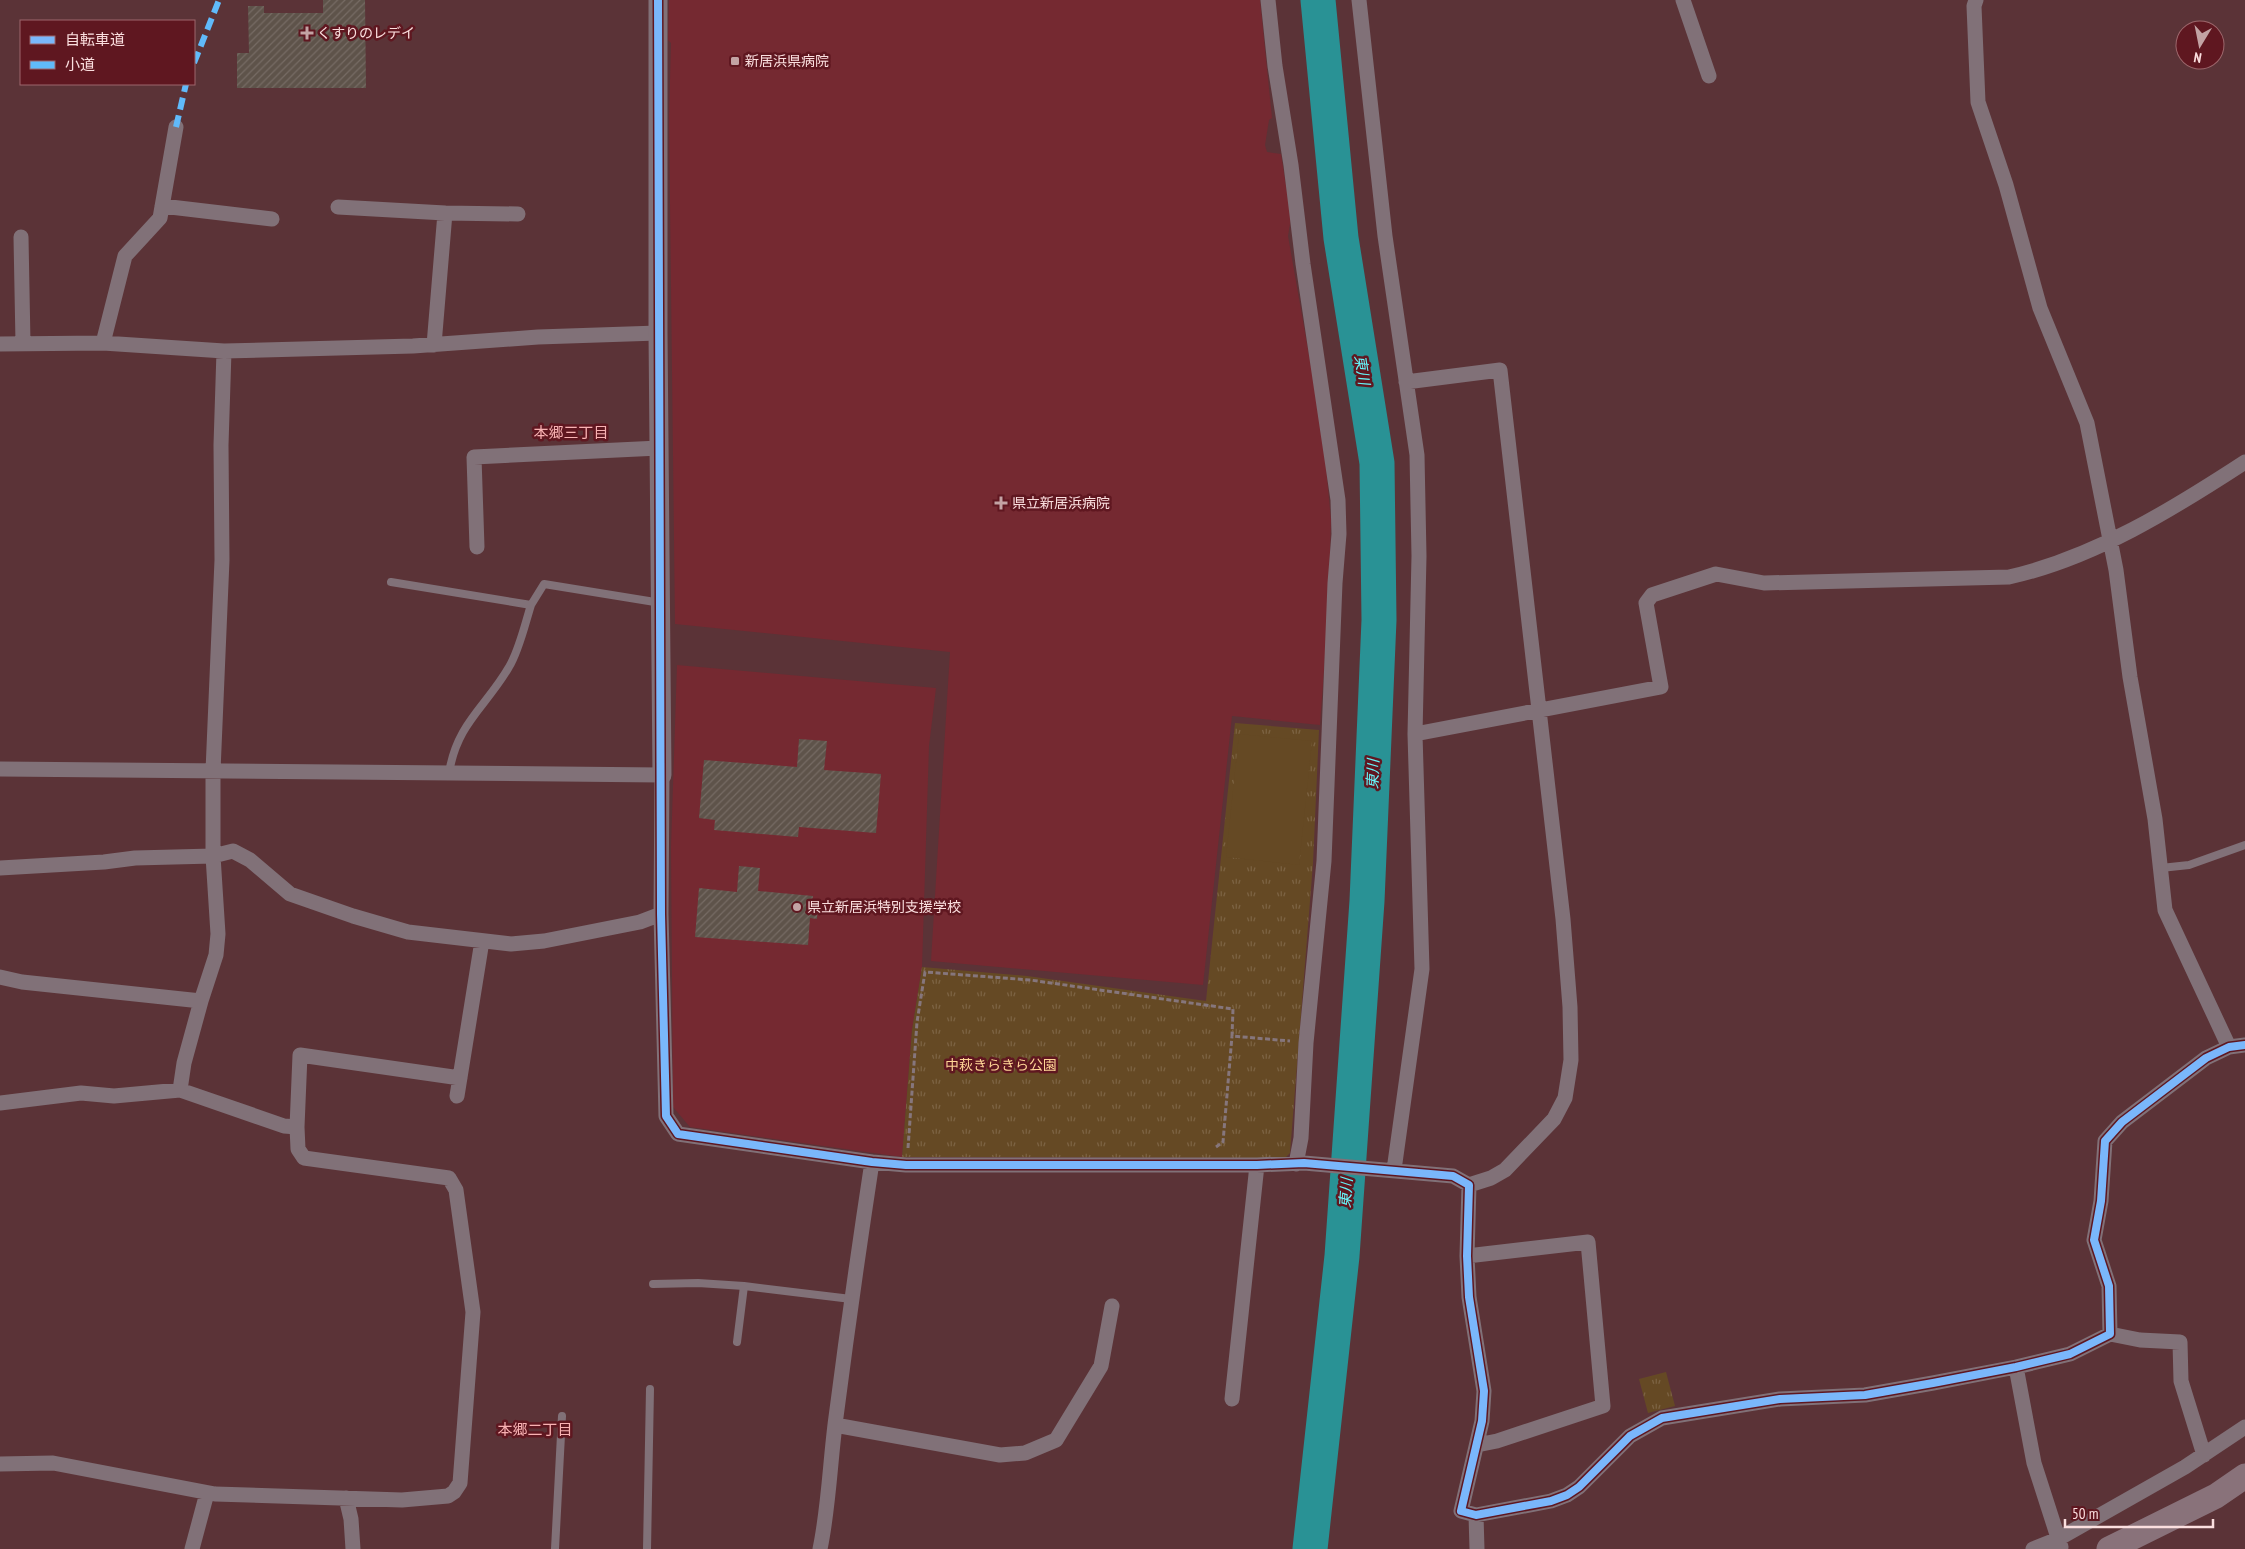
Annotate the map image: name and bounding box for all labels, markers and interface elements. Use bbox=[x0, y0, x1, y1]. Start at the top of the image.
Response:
legend bbox=[20, 20, 195, 85]
north arrow bbox=[2175, 20, 2225, 70]
place label: くすりのレデイ bbox=[317, 24, 415, 42]
marker: くすりのレデイ bbox=[301, 27, 313, 39]
text: 自転車道 bbox=[65, 30, 125, 49]
text: N bbox=[2192, 48, 2203, 67]
place label: 新居浜県病院 bbox=[745, 52, 829, 70]
text: 小道 bbox=[65, 55, 95, 74]
marker: 新居浜県病院 bbox=[729, 55, 741, 67]
water label: 東川 bbox=[1351, 354, 1375, 388]
district label: 本郷三丁目 bbox=[533, 423, 609, 442]
place label: 県立新居浜病院 bbox=[1012, 494, 1110, 512]
marker: 県立新居浜病院 bbox=[994, 496, 1008, 510]
water label: 東川 bbox=[1362, 757, 1383, 789]
place label: 県立新居浜特別支援学校 bbox=[807, 898, 961, 916]
marker: 県立新居浜特別支援学校 bbox=[791, 901, 803, 913]
park label: 中萩きらきら公園 bbox=[945, 1056, 1057, 1074]
water label: 東川 bbox=[1335, 1175, 1356, 1209]
district label: 本郷二丁目 bbox=[497, 1420, 573, 1439]
scale bar bbox=[2065, 1496, 2212, 1528]
text: 50 m bbox=[2072, 1504, 2098, 1523]

